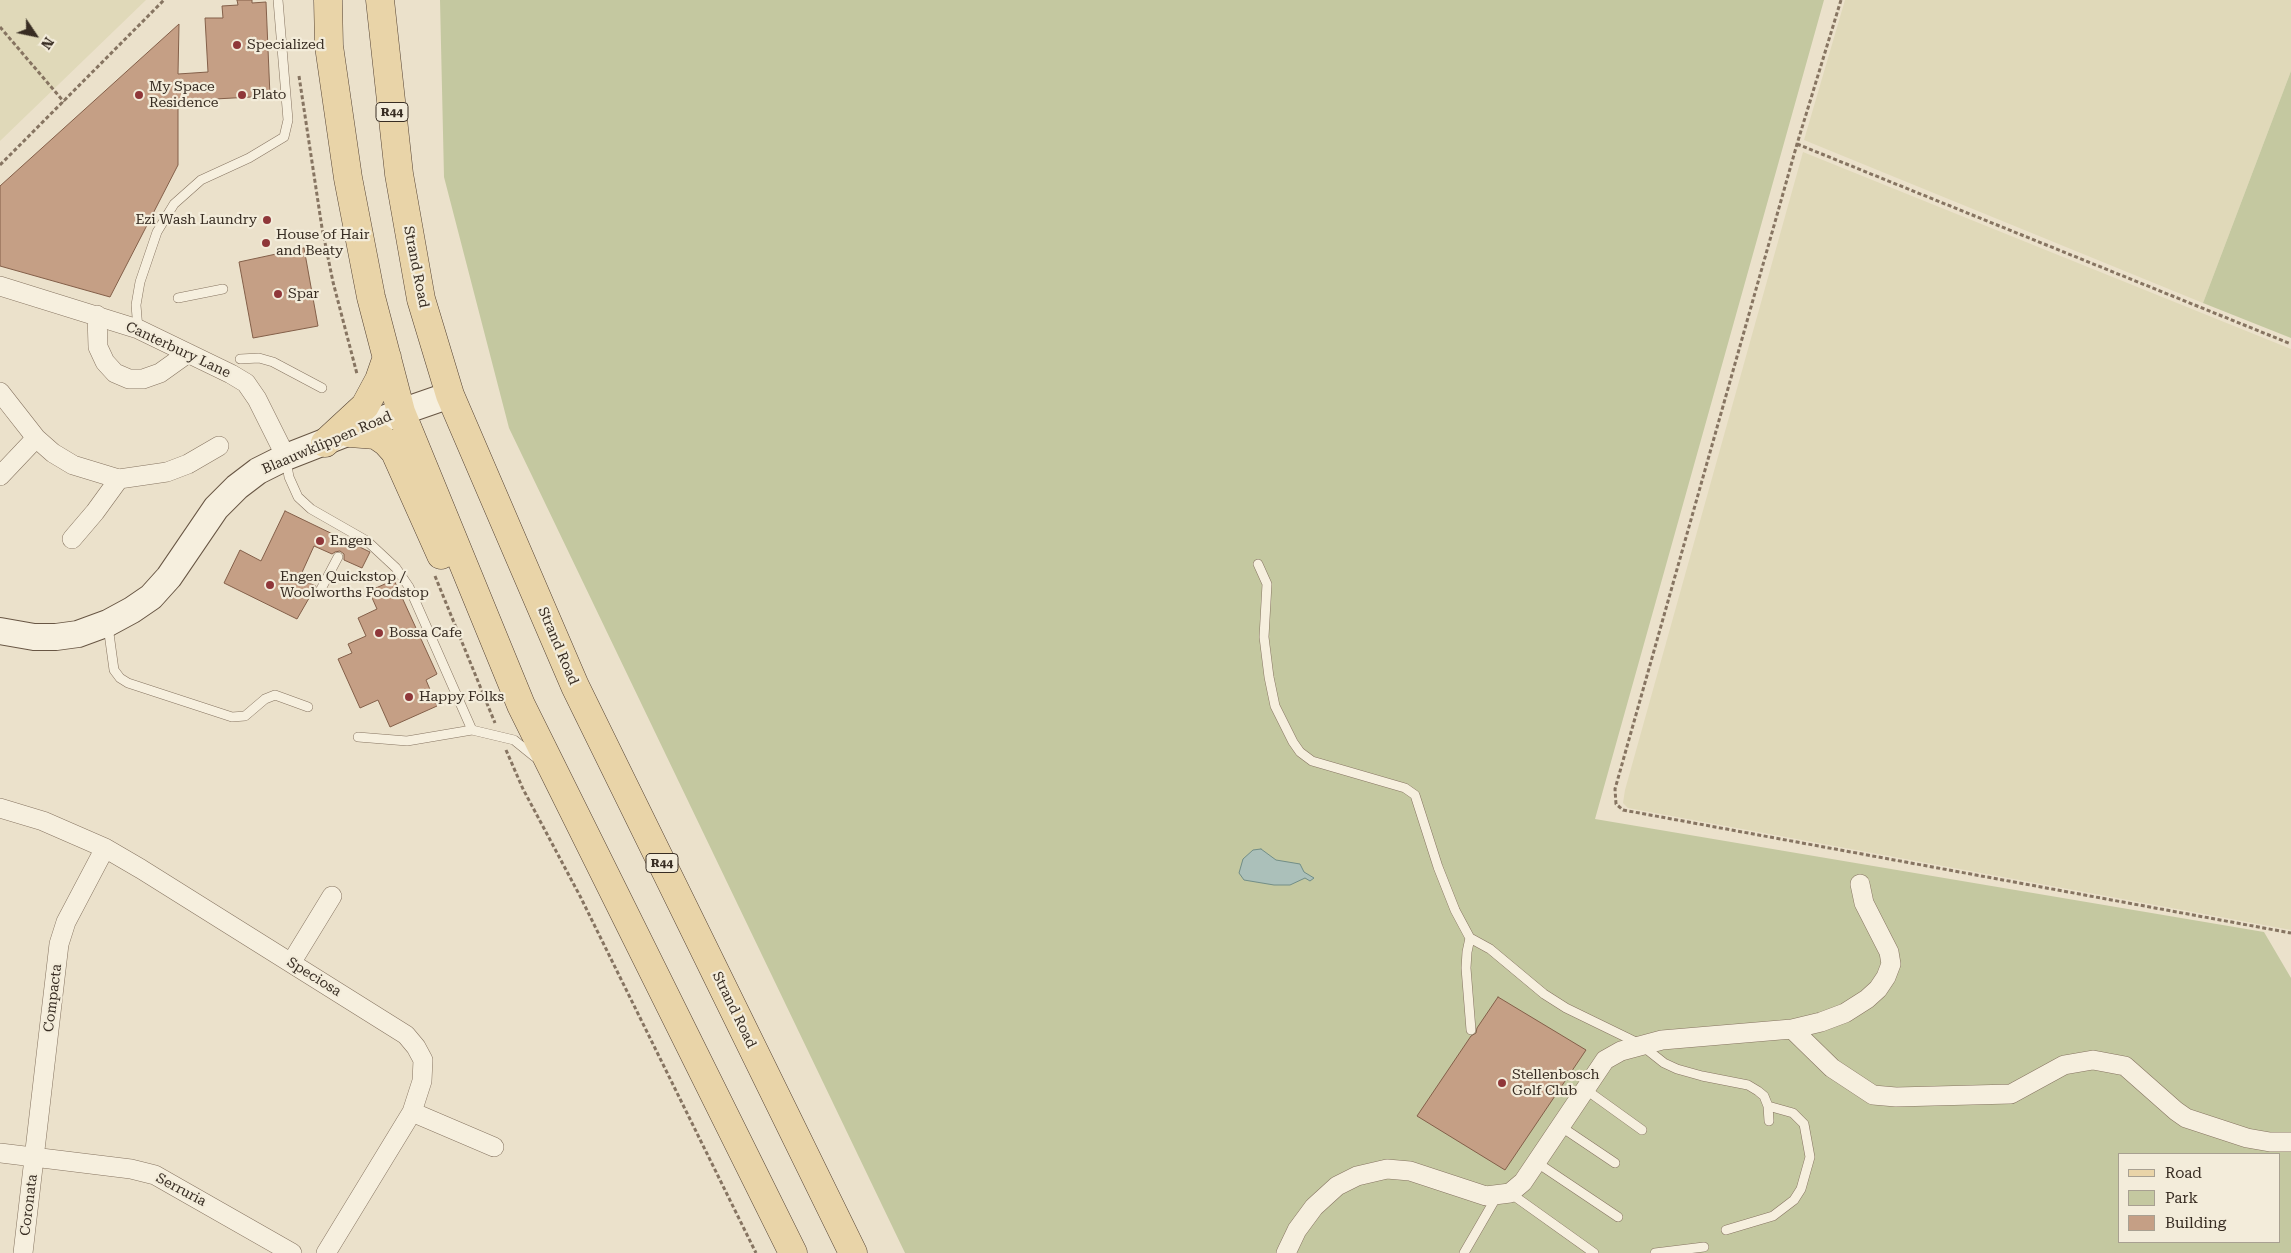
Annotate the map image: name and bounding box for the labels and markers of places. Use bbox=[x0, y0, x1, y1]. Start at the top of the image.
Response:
place label: Specialized bbox=[247, 37, 325, 53]
marker: Specialized bbox=[231, 39, 243, 51]
place label: My Space Residence bbox=[149, 79, 219, 111]
place label: Plato bbox=[252, 87, 286, 103]
marker: My Space Residence bbox=[133, 89, 145, 101]
marker: Plato bbox=[236, 89, 248, 101]
place label: Ezi Wash Laundry bbox=[136, 212, 257, 228]
marker: Ezi Wash Laundry bbox=[261, 214, 273, 226]
place label: House of Hair and Beaty bbox=[276, 227, 369, 260]
marker: House of Hair and Beaty bbox=[260, 237, 272, 249]
place label: Spar bbox=[288, 286, 319, 302]
marker: Spar bbox=[272, 288, 284, 300]
place label: Engen bbox=[330, 533, 372, 549]
marker: Engen bbox=[314, 535, 326, 547]
place label: Engen Quickstop / Woolworths Foodstop bbox=[280, 569, 429, 602]
marker: Engen Quickstop / Woolworths Foodstop bbox=[264, 579, 276, 591]
place label: Bossa Cafe bbox=[389, 625, 462, 641]
marker: Bossa Cafe bbox=[373, 627, 385, 639]
place label: Happy Folks bbox=[419, 689, 504, 705]
marker: Happy Folks bbox=[403, 691, 415, 703]
place label: Stellenbosch Golf Club bbox=[1512, 1067, 1600, 1100]
marker: Stellenbosch Golf Club bbox=[1496, 1077, 1508, 1089]

